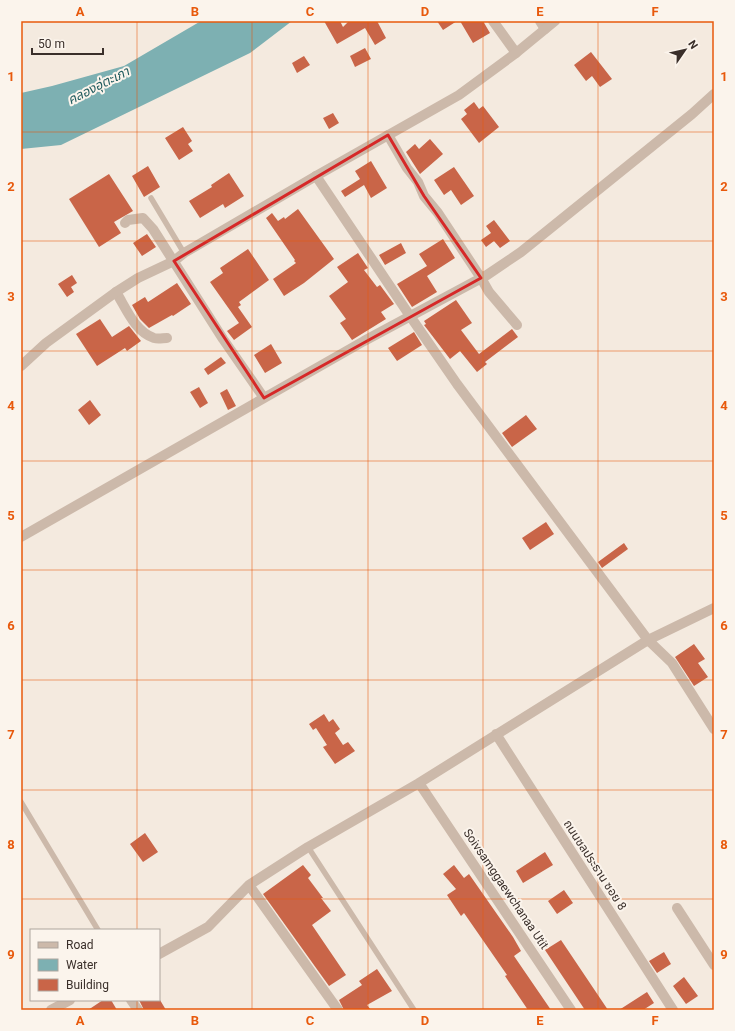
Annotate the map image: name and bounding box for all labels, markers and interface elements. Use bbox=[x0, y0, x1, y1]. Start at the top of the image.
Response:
text: A bbox=[76, 4, 85, 19]
text: B bbox=[191, 4, 199, 19]
text: C bbox=[306, 4, 315, 19]
text: D bbox=[421, 4, 429, 19]
text: E bbox=[536, 4, 544, 19]
text: F bbox=[651, 4, 659, 19]
scale bar bbox=[32, 30, 103, 56]
north arrow bbox=[665, 30, 705, 70]
text: 50 m bbox=[38, 37, 65, 51]
text: N bbox=[685, 38, 701, 52]
water label: คลองอุ่ตะเภา bbox=[65, 63, 133, 108]
text: 1 bbox=[7, 69, 15, 84]
text: 1 bbox=[720, 69, 728, 84]
text: 2 bbox=[7, 179, 15, 194]
text: 2 bbox=[720, 179, 728, 194]
text: 3 bbox=[7, 289, 15, 304]
text: 3 bbox=[720, 289, 728, 304]
text: 4 bbox=[7, 398, 15, 413]
text: 4 bbox=[720, 398, 728, 413]
text: 5 bbox=[7, 508, 15, 523]
text: 5 bbox=[720, 508, 728, 523]
text: 6 bbox=[7, 618, 15, 633]
text: 6 bbox=[720, 618, 728, 633]
text: 7 bbox=[7, 727, 15, 742]
text: 7 bbox=[720, 727, 728, 742]
street label: ถนนชลประธาน ซอย 8 bbox=[561, 817, 630, 913]
street label: Soivsamggaewchanaa Utit bbox=[461, 826, 552, 952]
text: 8 bbox=[7, 837, 15, 852]
text: 8 bbox=[720, 837, 728, 852]
legend bbox=[30, 929, 160, 1001]
text: Road bbox=[66, 938, 94, 952]
text: 9 bbox=[7, 947, 15, 962]
text: 9 bbox=[720, 947, 728, 962]
text: Water bbox=[66, 958, 97, 972]
text: Building bbox=[66, 978, 109, 992]
text: A bbox=[76, 1013, 85, 1028]
text: B bbox=[191, 1013, 199, 1028]
text: C bbox=[306, 1013, 315, 1028]
text: D bbox=[421, 1013, 429, 1028]
text: E bbox=[536, 1013, 544, 1028]
text: F bbox=[651, 1013, 659, 1028]

